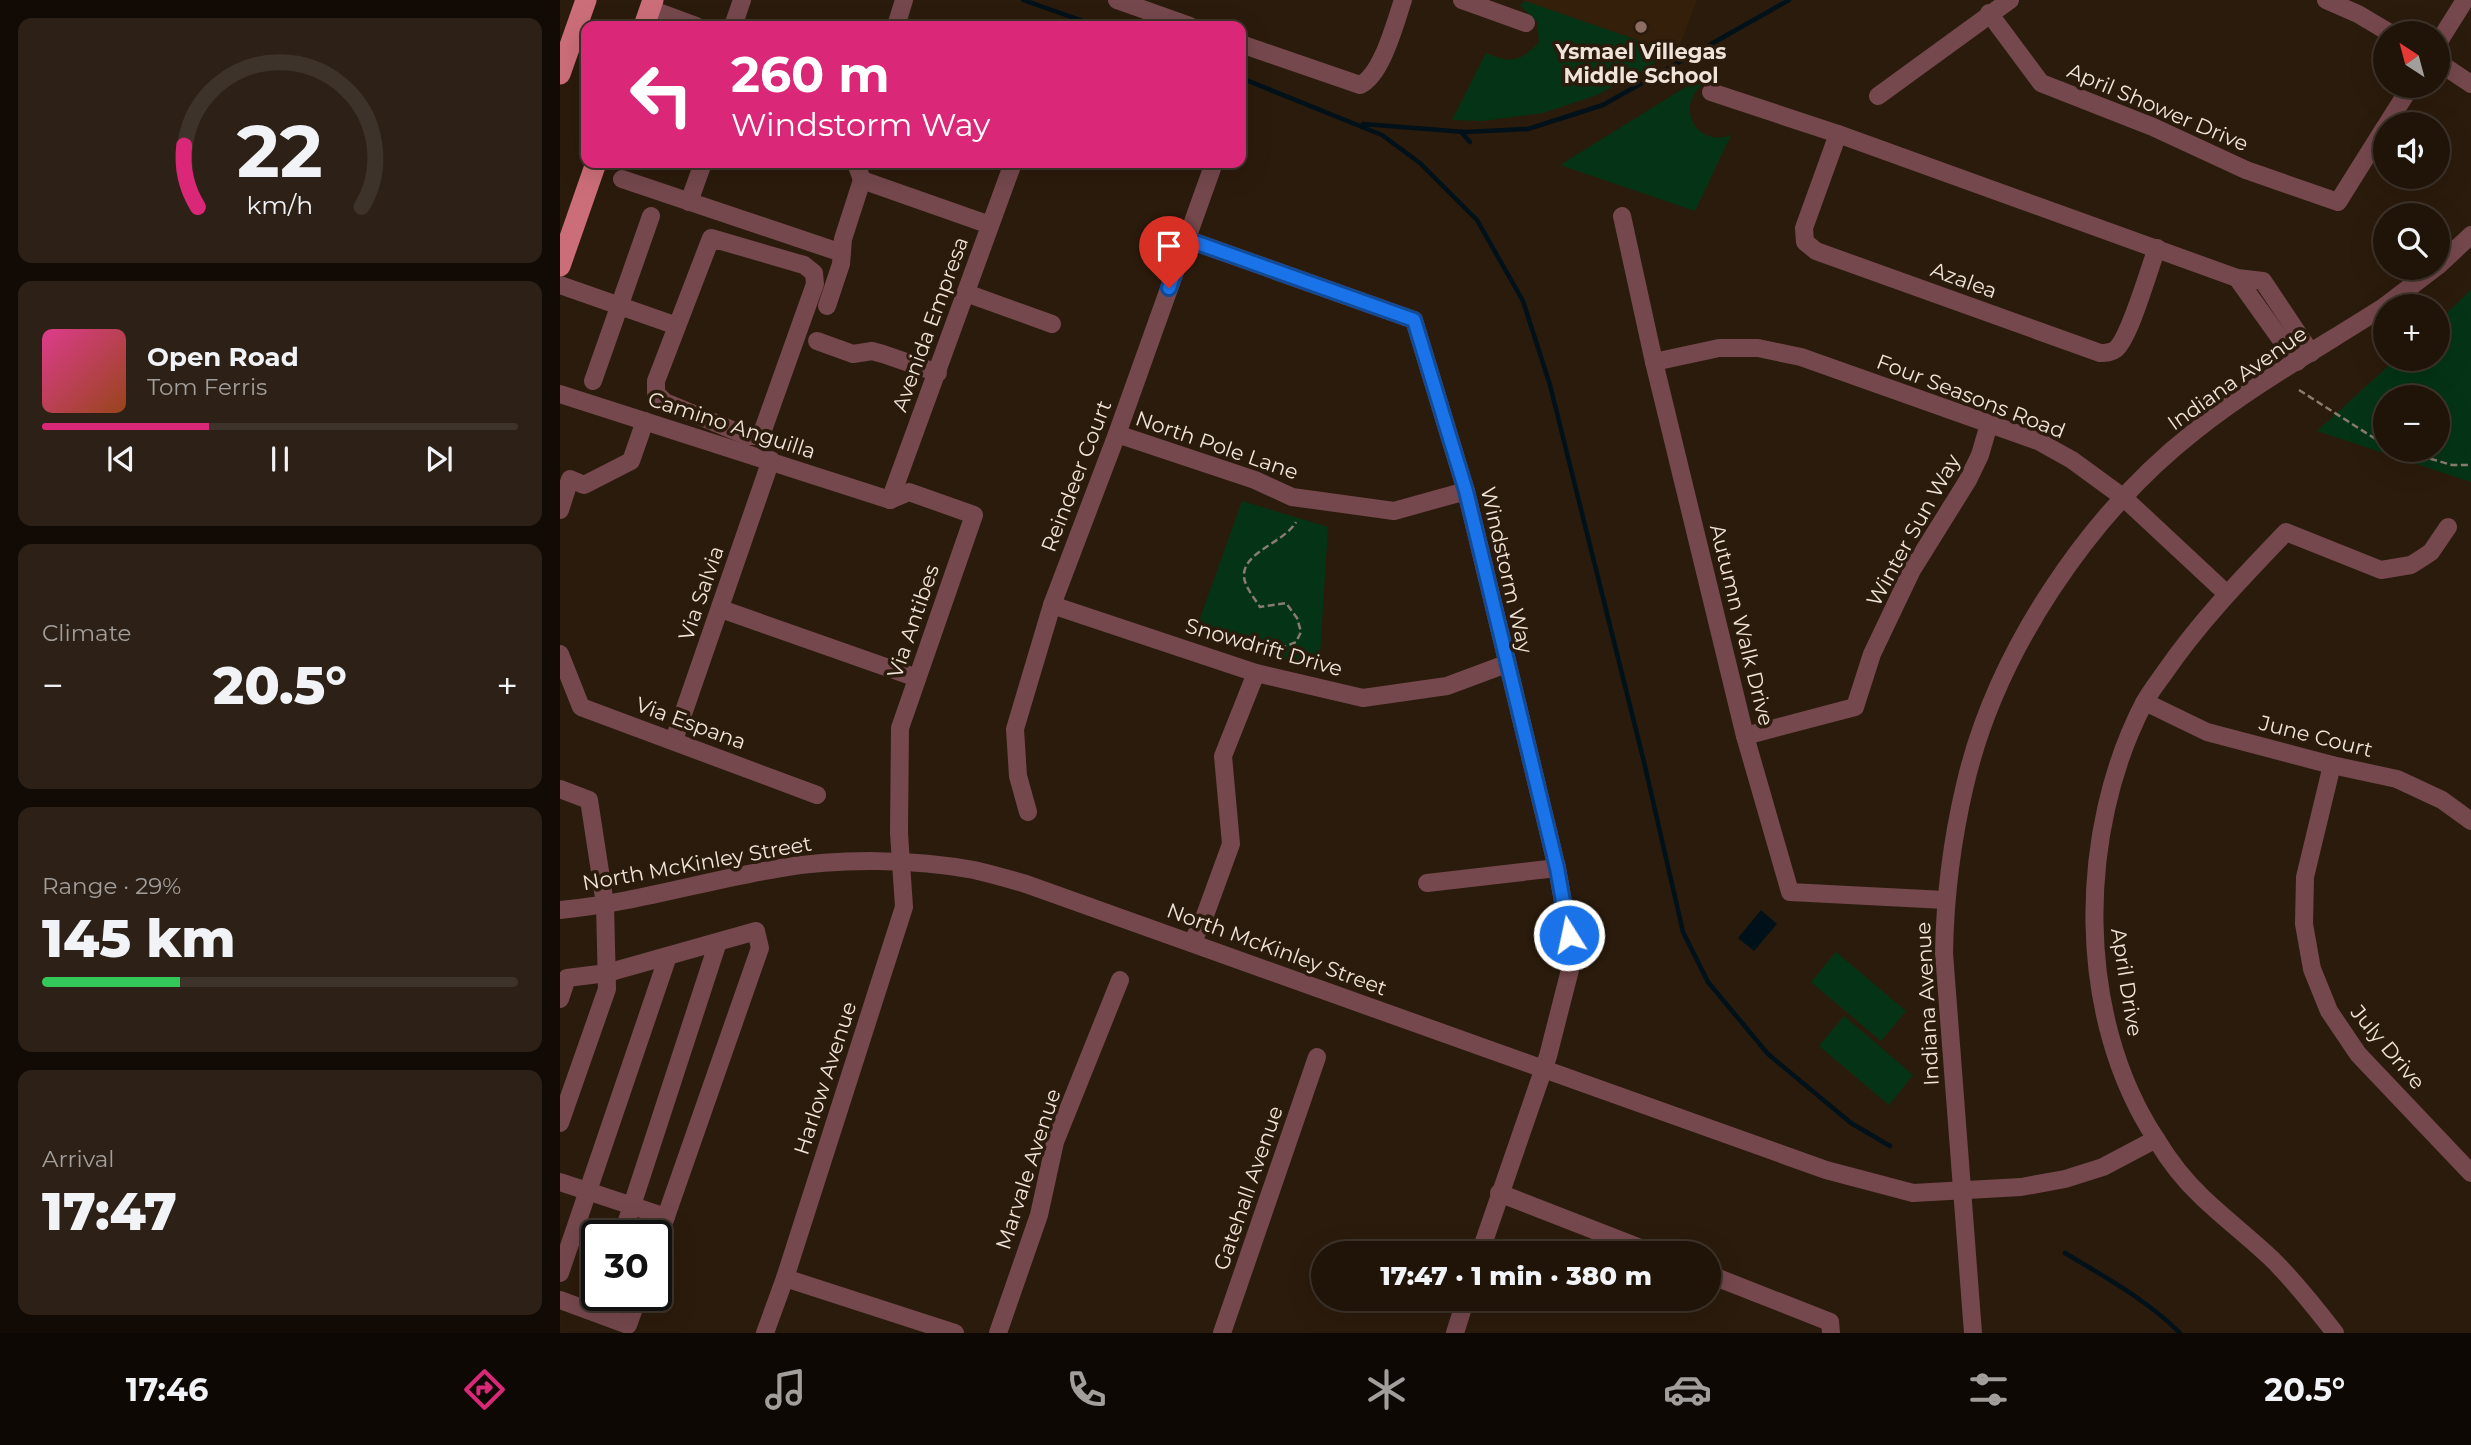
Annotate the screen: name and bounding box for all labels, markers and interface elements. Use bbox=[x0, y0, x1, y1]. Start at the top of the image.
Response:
marker: Ysmael Villegas Middle School bbox=[1633, 19, 1649, 35]
north arrow bbox=[2373, 21, 2450, 98]
map controls bbox=[2373, 21, 2450, 462]
place label: Ysmael Villegas Middle School bbox=[1554, 39, 1727, 88]
text: 260 m bbox=[731, 45, 890, 104]
icon: left bbox=[616, 49, 707, 140]
street label: April Shower Drive bbox=[2064, 58, 2252, 156]
text: Windstorm Way bbox=[731, 105, 990, 144]
text: 22 bbox=[237, 107, 323, 195]
button: sound bbox=[2373, 112, 2450, 189]
text: km/h bbox=[247, 189, 313, 219]
button: search bbox=[2373, 203, 2450, 280]
pin bbox=[1139, 216, 1199, 288]
icon: arrive bbox=[1150, 227, 1188, 265]
street label: Avenida Empresa bbox=[887, 233, 973, 415]
street label: Azalea bbox=[1927, 257, 2001, 303]
button: + bbox=[2373, 294, 2450, 371]
street label: Indiana Avenue bbox=[2163, 321, 2311, 435]
text: Open Road bbox=[147, 341, 299, 373]
street label: Four Seasons Road bbox=[1873, 348, 2069, 444]
text: Tom Ferris bbox=[147, 373, 267, 401]
button: − bbox=[2373, 385, 2450, 462]
street label: Camino Anguilla bbox=[645, 386, 819, 464]
street label: Reindeer Court bbox=[1036, 397, 1116, 555]
street label: North Pole Lane bbox=[1132, 405, 1302, 485]
icon: previous bbox=[102, 440, 140, 478]
icon: pause bbox=[261, 440, 299, 478]
icon: next bbox=[420, 440, 458, 478]
street label: Winter Sun Way bbox=[1861, 449, 1965, 610]
street label: Windstorm Way bbox=[1476, 484, 1538, 656]
street label: Autumn Walk Drive bbox=[1705, 522, 1779, 728]
street label: Via Salvia bbox=[673, 542, 729, 644]
street label: Via Antibes bbox=[882, 561, 944, 681]
street label: Snowdrift Drive bbox=[1182, 613, 1346, 681]
text: Climate bbox=[42, 619, 131, 647]
text: 20.5° bbox=[213, 654, 347, 717]
text: − bbox=[42, 662, 64, 709]
text: + bbox=[496, 662, 518, 709]
street label: Via Espana bbox=[633, 692, 749, 754]
street label: June Court bbox=[2256, 710, 2375, 762]
street label: North McKinley Street bbox=[580, 831, 814, 895]
text: Range · 29% bbox=[42, 872, 181, 900]
street label: North McKinley Street bbox=[1164, 898, 1390, 1000]
position arrow bbox=[1532, 898, 1606, 972]
text: 145 km bbox=[42, 907, 236, 970]
street label: Indiana Avenue bbox=[1910, 921, 1944, 1087]
street label: April Drive bbox=[2106, 926, 2148, 1038]
street label: Harlow Avenue bbox=[788, 998, 862, 1158]
street label: July Drive bbox=[2345, 999, 2430, 1094]
street label: Marvale Avenue bbox=[990, 1085, 1066, 1253]
street label: Gatehall Avenue bbox=[1208, 1103, 1288, 1273]
text: Arrival bbox=[42, 1145, 115, 1173]
text: 17:47 bbox=[42, 1180, 177, 1243]
speed limit sign: 30 bbox=[581, 1220, 672, 1311]
text: 17:47 · 1 min · 380 m bbox=[1380, 1260, 1652, 1292]
icon: directions bbox=[460, 1365, 509, 1414]
icon: music bbox=[761, 1365, 810, 1414]
icon: phone bbox=[1062, 1365, 1111, 1414]
icon: climate bbox=[1362, 1365, 1411, 1414]
icon: car bbox=[1663, 1365, 1712, 1414]
icon: filters bbox=[1964, 1365, 2013, 1414]
text: 17:46 bbox=[126, 1370, 208, 1409]
text: 20.5° bbox=[2264, 1370, 2345, 1409]

